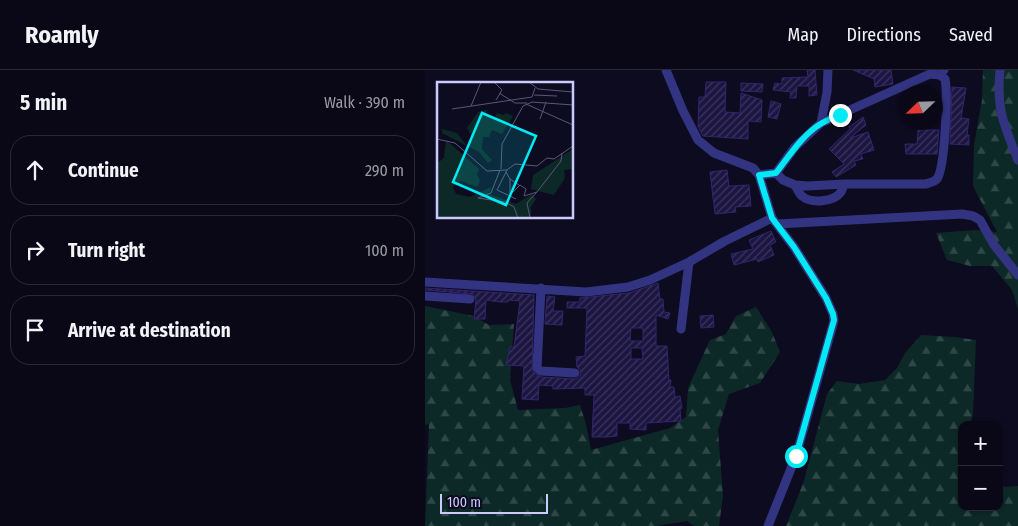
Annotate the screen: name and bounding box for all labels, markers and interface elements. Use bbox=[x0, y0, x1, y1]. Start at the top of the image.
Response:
text: Roamly bbox=[25, 21, 99, 49]
text: Map bbox=[787, 24, 819, 46]
text: Directions bbox=[847, 24, 921, 46]
text: Saved bbox=[949, 24, 993, 46]
inset map bbox=[437, 82, 574, 219]
north arrow bbox=[898, 85, 943, 130]
text: 5 min bbox=[20, 90, 67, 116]
text: Walk · 390 m bbox=[324, 93, 405, 112]
route end bbox=[829, 104, 852, 127]
icon: ahead bbox=[21, 156, 49, 184]
text: Continue bbox=[68, 159, 139, 182]
text: 290 m bbox=[365, 161, 404, 180]
icon: right bbox=[21, 236, 49, 264]
text: Turn right bbox=[68, 239, 145, 262]
text: 100 m bbox=[365, 241, 404, 260]
icon: arrive bbox=[21, 316, 49, 344]
text: Arrive at destination bbox=[68, 319, 231, 342]
map controls bbox=[958, 421, 1003, 511]
button: + bbox=[958, 421, 1003, 466]
route start bbox=[785, 445, 808, 468]
button: − bbox=[958, 466, 1003, 511]
scale bar bbox=[440, 491, 547, 514]
text: 100 m bbox=[447, 494, 481, 511]

